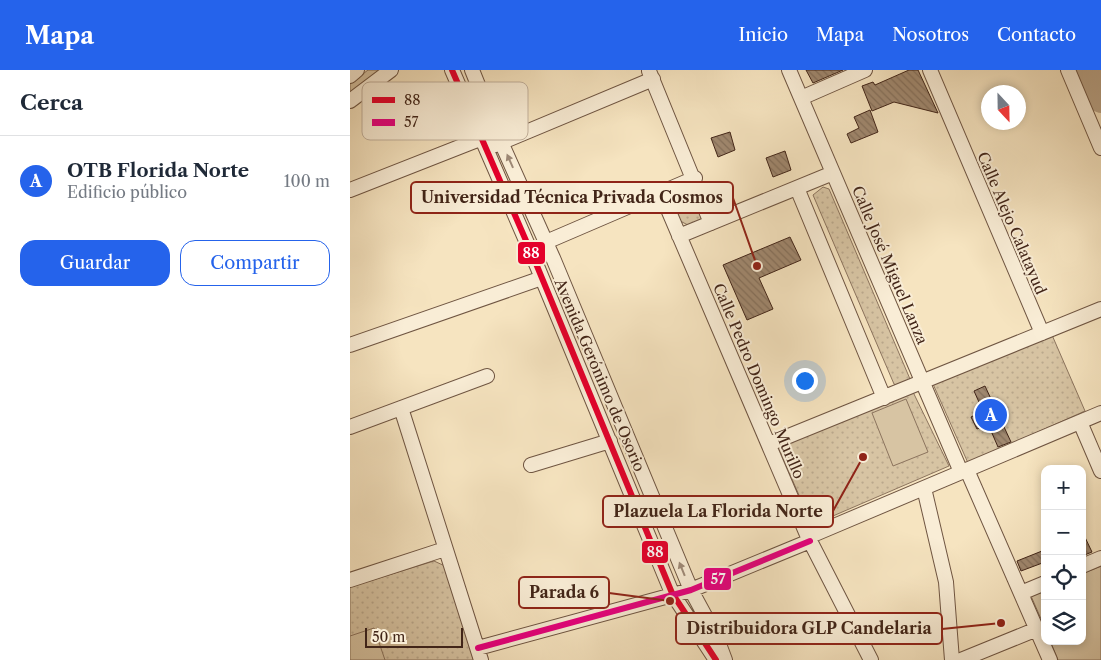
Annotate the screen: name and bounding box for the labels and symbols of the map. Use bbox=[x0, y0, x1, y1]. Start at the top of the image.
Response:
legend bbox=[362, 82, 528, 140]
north arrow bbox=[981, 85, 1026, 130]
text: 88 bbox=[404, 91, 421, 109]
text: 57 bbox=[404, 113, 419, 131]
street label: Calle Alejo Calatayud bbox=[973, 149, 1051, 297]
one-way arrow bbox=[505, 154, 513, 168]
callout: Universidad Técnica Privada Cosmos bbox=[411, 182, 733, 213]
street label: Calle José Miguel Lanza bbox=[848, 183, 932, 347]
text: Universidad Técnica Privada Cosmos bbox=[421, 187, 723, 207]
line badge: 88 bbox=[517, 241, 546, 265]
text: 88 bbox=[522, 244, 540, 262]
street label: Avenida Gerónimo de Osorio bbox=[550, 275, 649, 474]
street label: Calle Pedro Domingo Murillo bbox=[709, 280, 809, 482]
your location bbox=[792, 368, 818, 394]
pin: A bbox=[975, 396, 1007, 434]
callout: Plazuela La Florida Norte bbox=[603, 496, 833, 527]
text: Plazuela La Florida Norte bbox=[613, 501, 823, 521]
line badge: 88 bbox=[641, 540, 669, 564]
text: 88 bbox=[646, 543, 664, 561]
one-way arrow bbox=[678, 561, 686, 576]
line badge: 57 bbox=[703, 567, 732, 591]
text: 57 bbox=[710, 570, 726, 588]
callout: Parada 6 bbox=[519, 577, 609, 608]
text: Parada 6 bbox=[529, 582, 600, 602]
callout: Distribuidora GLP Candelaria bbox=[676, 613, 942, 644]
text: Distribuidora GLP Candelaria bbox=[686, 618, 932, 638]
scale bar bbox=[365, 625, 462, 648]

